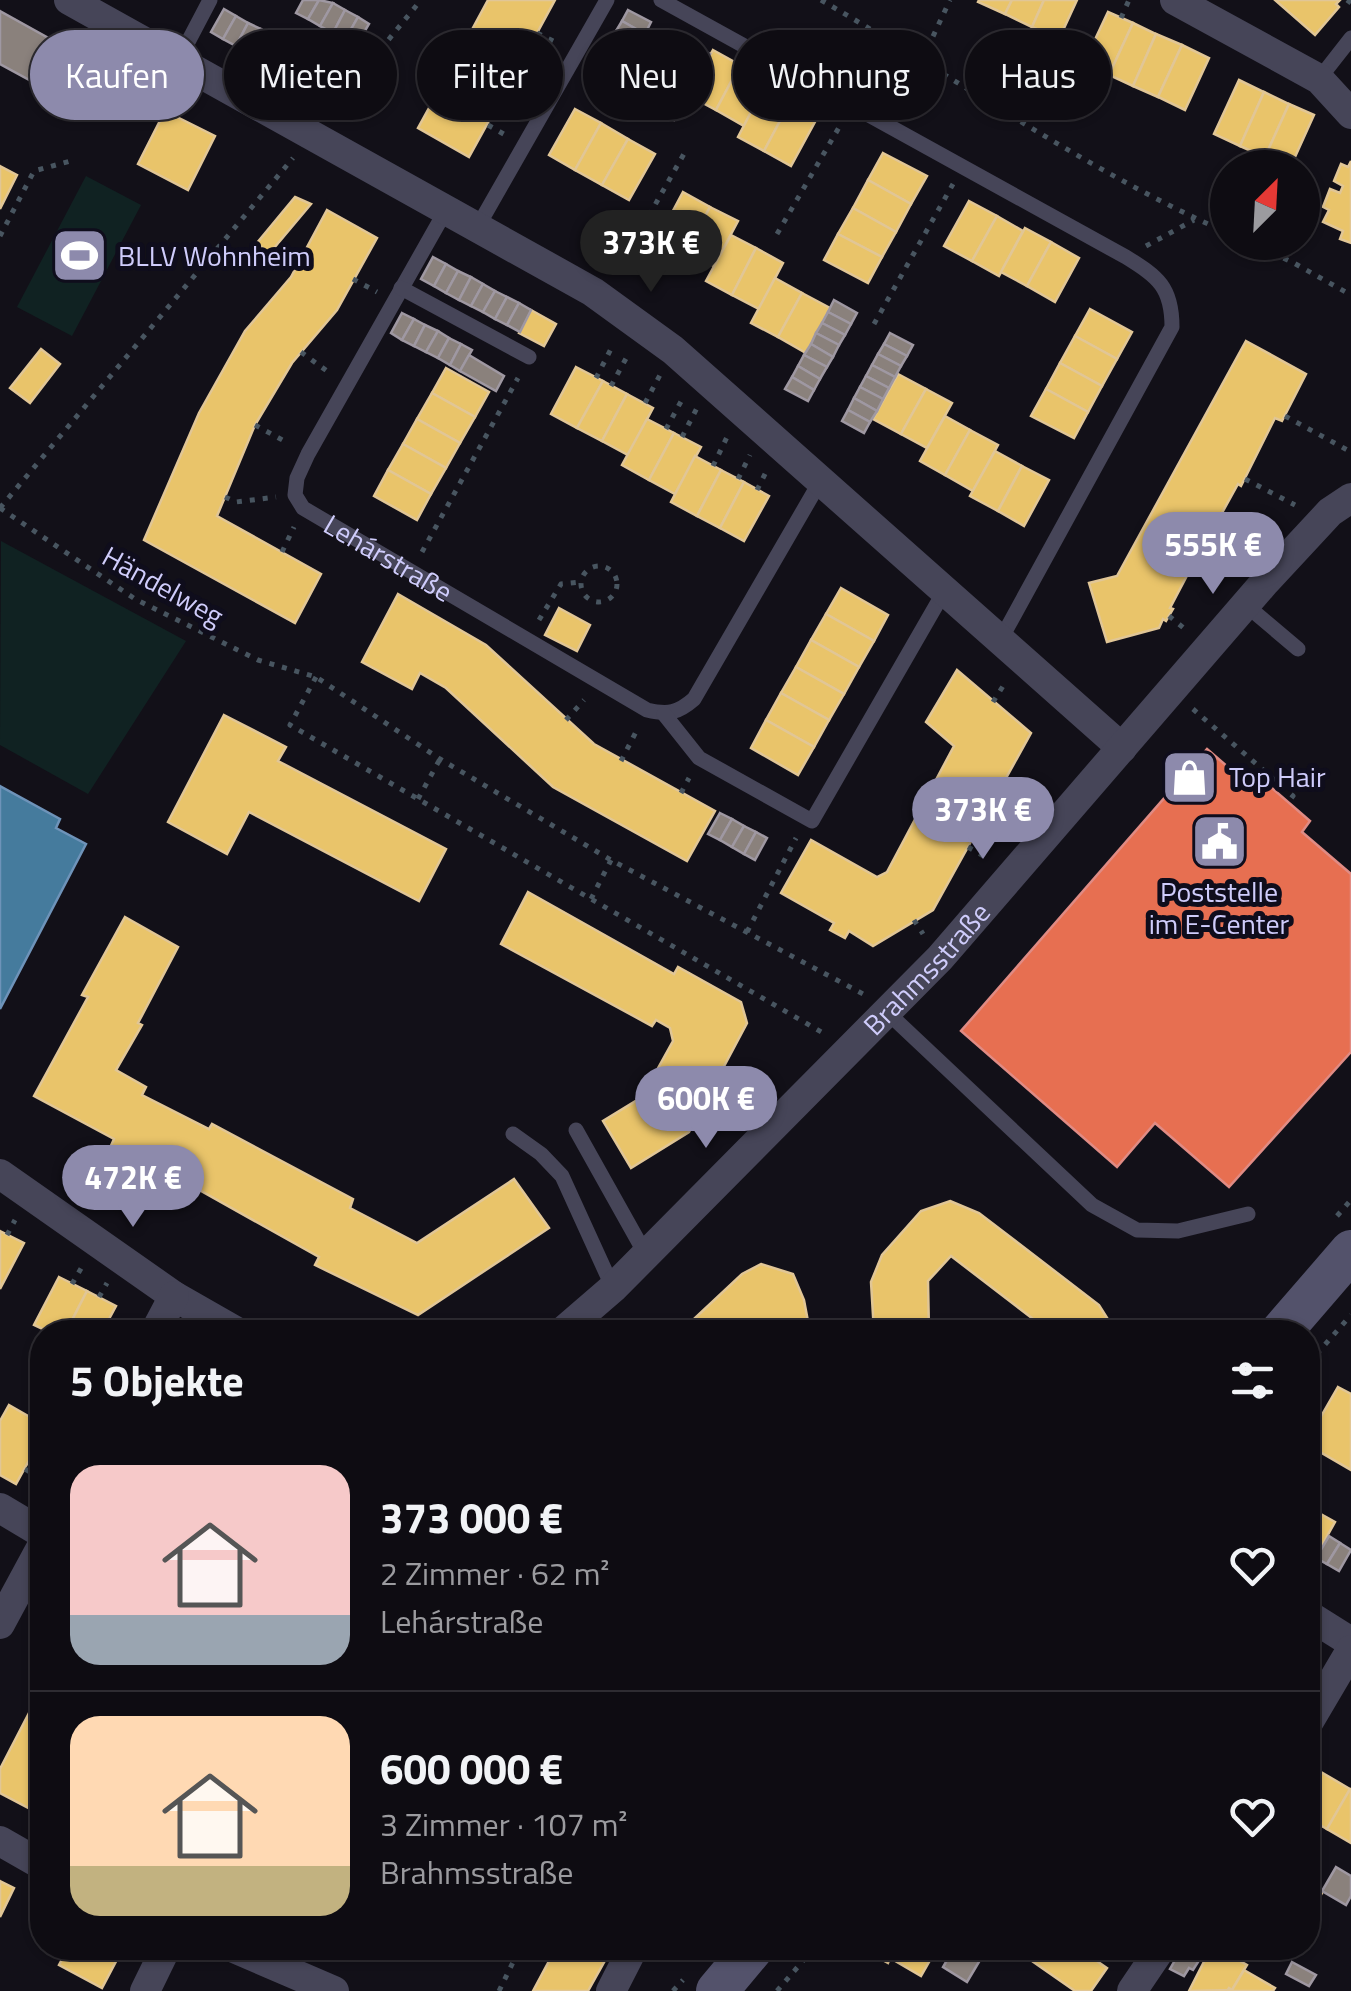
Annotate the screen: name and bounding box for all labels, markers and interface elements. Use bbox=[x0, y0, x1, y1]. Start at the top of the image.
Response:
chip: Kaufen bbox=[30, 30, 204, 120]
chip: Mieten bbox=[224, 30, 397, 120]
chip: Filter bbox=[417, 30, 563, 120]
chip: Neu bbox=[583, 30, 713, 120]
chip: Wohnung bbox=[733, 30, 945, 120]
chip: Haus bbox=[965, 30, 1111, 120]
north arrow bbox=[1210, 150, 1320, 260]
map controls bbox=[1210, 150, 1320, 260]
pin: 373K € bbox=[570, 210, 732, 295]
text: 373K € bbox=[602, 218, 700, 266]
sports icon: BLLV Wohnheim bbox=[49, 226, 109, 286]
place label: BLLV Wohnheim bbox=[118, 234, 311, 277]
street label: Lehárstraße bbox=[316, 503, 461, 612]
pin: 555K € bbox=[1132, 512, 1294, 597]
text: 555K € bbox=[1164, 520, 1262, 568]
street label: Händelweg bbox=[95, 534, 232, 637]
shop icon: Top Hair bbox=[1160, 747, 1220, 807]
place label: Top Hair bbox=[1229, 755, 1326, 798]
pin: 373K € bbox=[902, 777, 1064, 862]
text: 373K € bbox=[934, 785, 1032, 833]
public building icon: Poststelle im E-Center bbox=[1189, 811, 1249, 871]
place label: Poststelle im E-Center bbox=[1149, 870, 1290, 945]
street label: Brahmsstraße bbox=[853, 892, 1000, 1045]
pin: 600K € bbox=[625, 1066, 787, 1151]
text: 600K € bbox=[657, 1074, 755, 1122]
pin: 472K € bbox=[52, 1145, 214, 1230]
text: 472K € bbox=[84, 1153, 182, 1201]
text: 5 Objekte bbox=[70, 1348, 244, 1412]
icon: filters bbox=[1225, 1353, 1280, 1408]
text: 373 000 € bbox=[380, 1485, 563, 1549]
icon: home bbox=[150, 1505, 270, 1625]
icon: heart bbox=[1225, 1538, 1280, 1593]
text: 2 Zimmer · 62 m² bbox=[380, 1549, 609, 1597]
text: Lehárstraße bbox=[380, 1597, 543, 1645]
text: 600 000 € bbox=[380, 1736, 563, 1800]
icon: home bbox=[150, 1756, 270, 1876]
icon: heart bbox=[1225, 1789, 1280, 1844]
text: 3 Zimmer · 107 m² bbox=[380, 1800, 627, 1848]
text: Brahmsstraße bbox=[380, 1848, 573, 1896]

